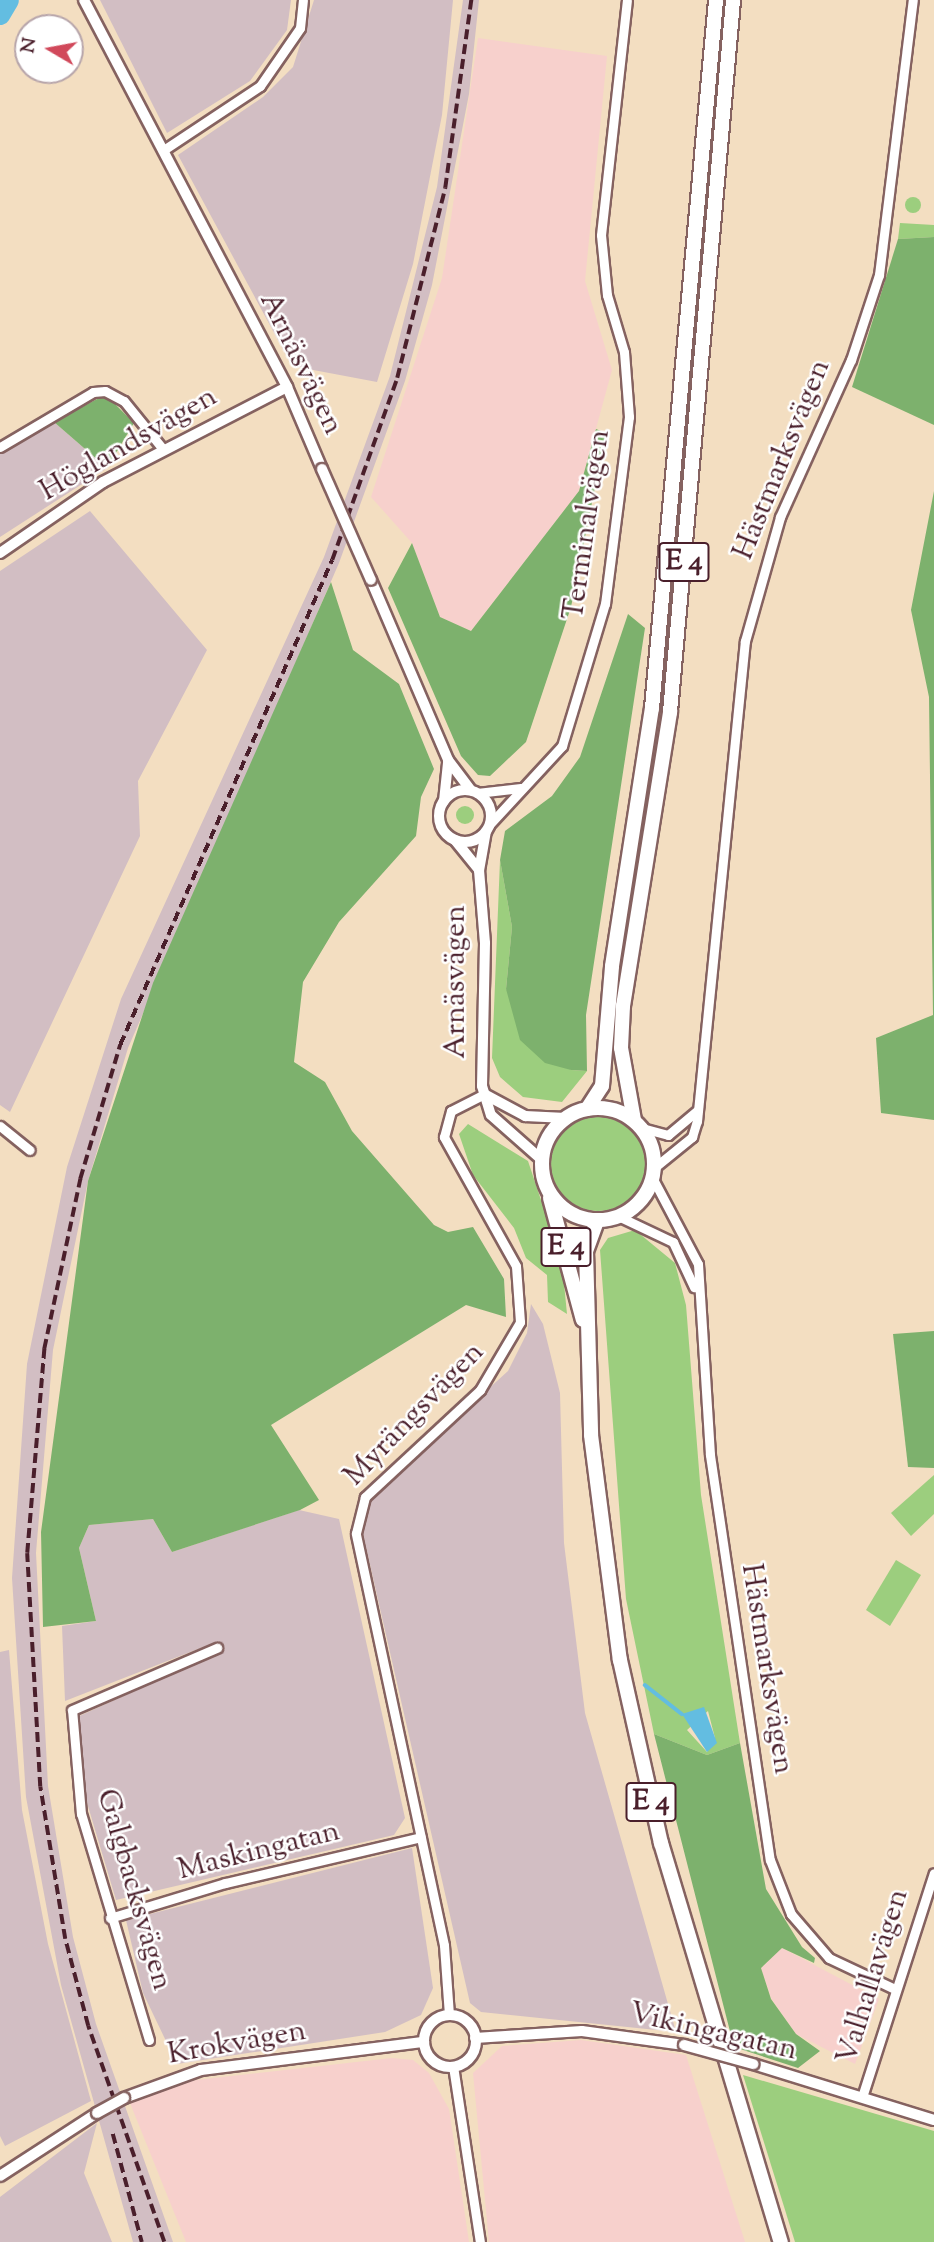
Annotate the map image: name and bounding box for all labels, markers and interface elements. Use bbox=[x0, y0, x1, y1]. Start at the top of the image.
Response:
north arrow bbox=[14, 14, 84, 84]
text: N bbox=[15, 36, 44, 55]
street label: Arnäsvägen bbox=[250, 287, 350, 441]
street label: Hästmarksvägen bbox=[727, 355, 839, 565]
street label: Höglandsvägen bbox=[34, 380, 224, 510]
street label: Terminalvägen bbox=[557, 427, 619, 623]
road number: E 4 bbox=[658, 538, 710, 586]
street label: Arnäsvägen bbox=[439, 905, 475, 1059]
road number: E 4 bbox=[540, 1222, 592, 1272]
street label: Myrängsvägen bbox=[337, 1335, 493, 1495]
street label: Hästmarksvägen bbox=[732, 1561, 800, 1777]
road number: E 4 bbox=[625, 1778, 677, 1826]
street label: Galgbacksvägen bbox=[87, 1785, 179, 1995]
street label: Maskingatan bbox=[174, 1815, 344, 1889]
street label: Valhallavägen bbox=[830, 1885, 918, 2069]
street label: Vikingagatan bbox=[625, 1996, 801, 2070]
street label: Krokvägen bbox=[165, 2014, 309, 2074]

